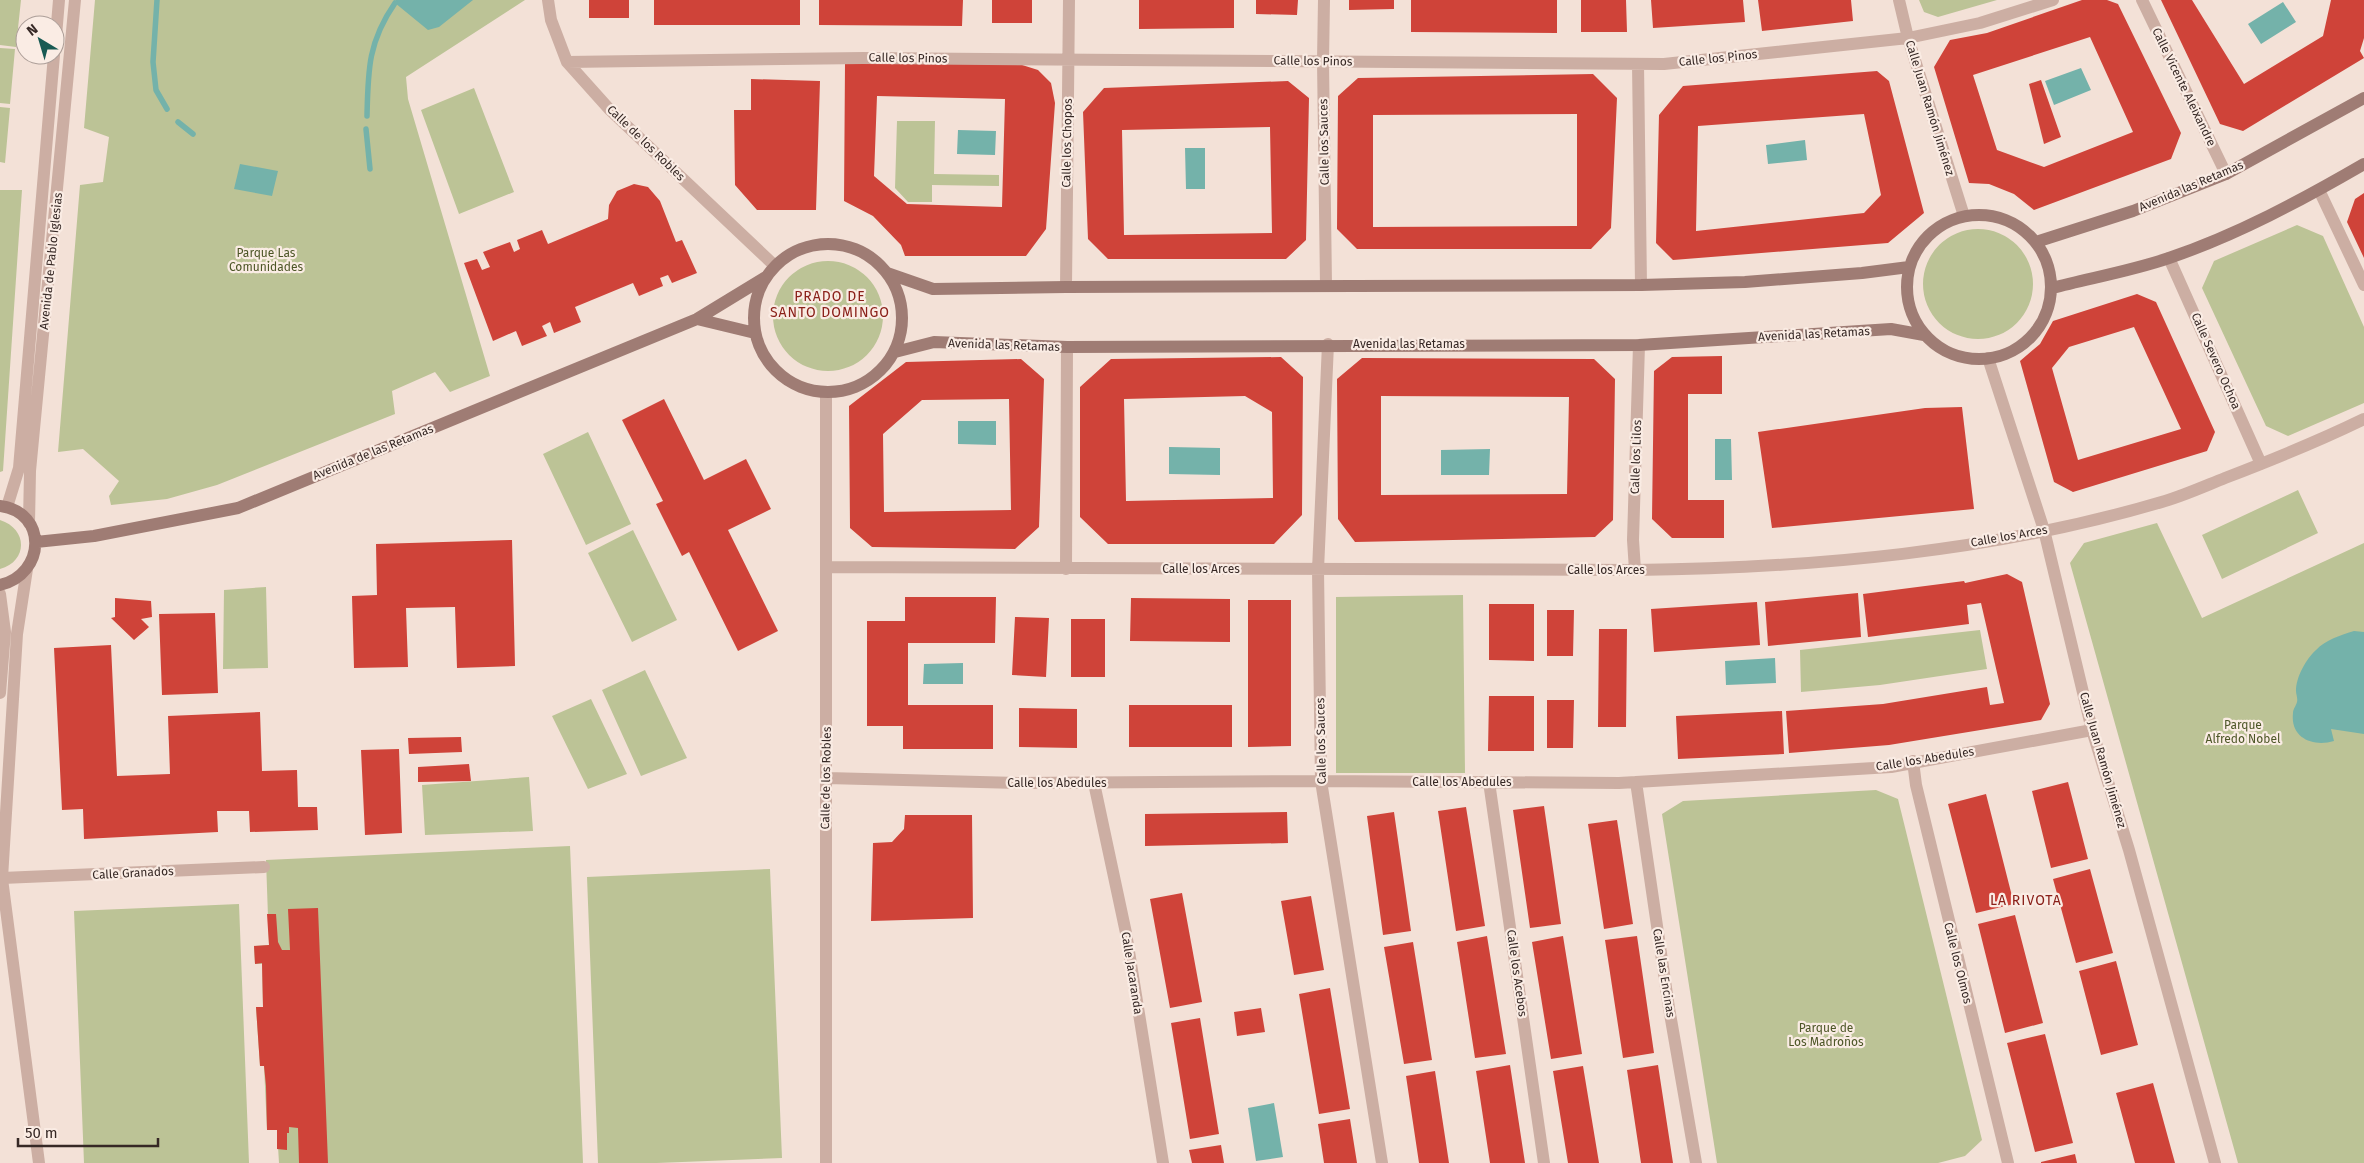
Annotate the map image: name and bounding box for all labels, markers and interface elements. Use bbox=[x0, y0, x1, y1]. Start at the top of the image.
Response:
north arrow bbox=[15, 15, 65, 65]
text: N bbox=[23, 21, 41, 40]
street label: Calle Vicente Aleixandre bbox=[2149, 25, 2219, 149]
street label: Calle Juan Ramón Jiménez bbox=[1903, 39, 1957, 177]
street label: Calle los Pinos bbox=[1678, 47, 1758, 69]
street label: Calle los Pinos bbox=[868, 50, 948, 66]
street label: Calle los Pinos bbox=[1273, 53, 1353, 69]
street label: Calle los Chopos bbox=[1059, 98, 1075, 188]
street label: Calle los Sauces bbox=[1316, 98, 1332, 185]
street label: Calle de los Robles bbox=[604, 102, 688, 184]
street label: Avenida las Retamas bbox=[2137, 158, 2246, 214]
street label: Avenida de Pablo Iglesias bbox=[37, 191, 65, 330]
park label: Parque Las Comunidades bbox=[229, 246, 303, 274]
district label: PRADO DE SANTO DOMINGO bbox=[770, 288, 890, 321]
street label: Calle Severo Ochoa bbox=[2188, 311, 2244, 411]
street label: Avenida las Retamas bbox=[1758, 324, 1871, 344]
street label: Avenida las Retamas bbox=[948, 336, 1061, 354]
street label: Avenida las Retamas bbox=[1353, 337, 1465, 351]
street label: Calle los Lilos bbox=[1628, 419, 1644, 494]
street label: Avenida de las Retamas bbox=[311, 421, 436, 483]
street label: Calle los Arces bbox=[1970, 522, 2049, 550]
street label: Calle los Arces bbox=[1162, 562, 1240, 576]
street label: Calle los Arces bbox=[1567, 563, 1645, 577]
street label: Calle Juan Ramón Jiménez bbox=[2077, 690, 2129, 830]
street label: Calle los Sauces bbox=[1313, 697, 1329, 784]
park label: Parque Alfredo Nobel bbox=[2206, 718, 2281, 746]
street label: Calle de los Robles bbox=[818, 726, 834, 829]
street label: Calle los Abedules bbox=[1875, 744, 1975, 774]
street label: Calle los Abedules bbox=[1412, 775, 1512, 789]
street label: Calle los Abedules bbox=[1007, 776, 1107, 790]
street label: Calle Granados bbox=[92, 864, 174, 882]
district label: LA RIVOTA bbox=[1990, 892, 2062, 909]
street label: Calle los Olmos bbox=[1941, 921, 1975, 1006]
street label: Calle las Encinas bbox=[1650, 928, 1678, 1019]
street label: Calle los Acebos bbox=[1504, 929, 1530, 1018]
street label: Calle Jacaranda bbox=[1119, 931, 1145, 1015]
park label: Parque de Los Madroños bbox=[1788, 1021, 1864, 1049]
scale bar bbox=[18, 1116, 158, 1148]
text: 50 m bbox=[25, 1124, 58, 1142]

